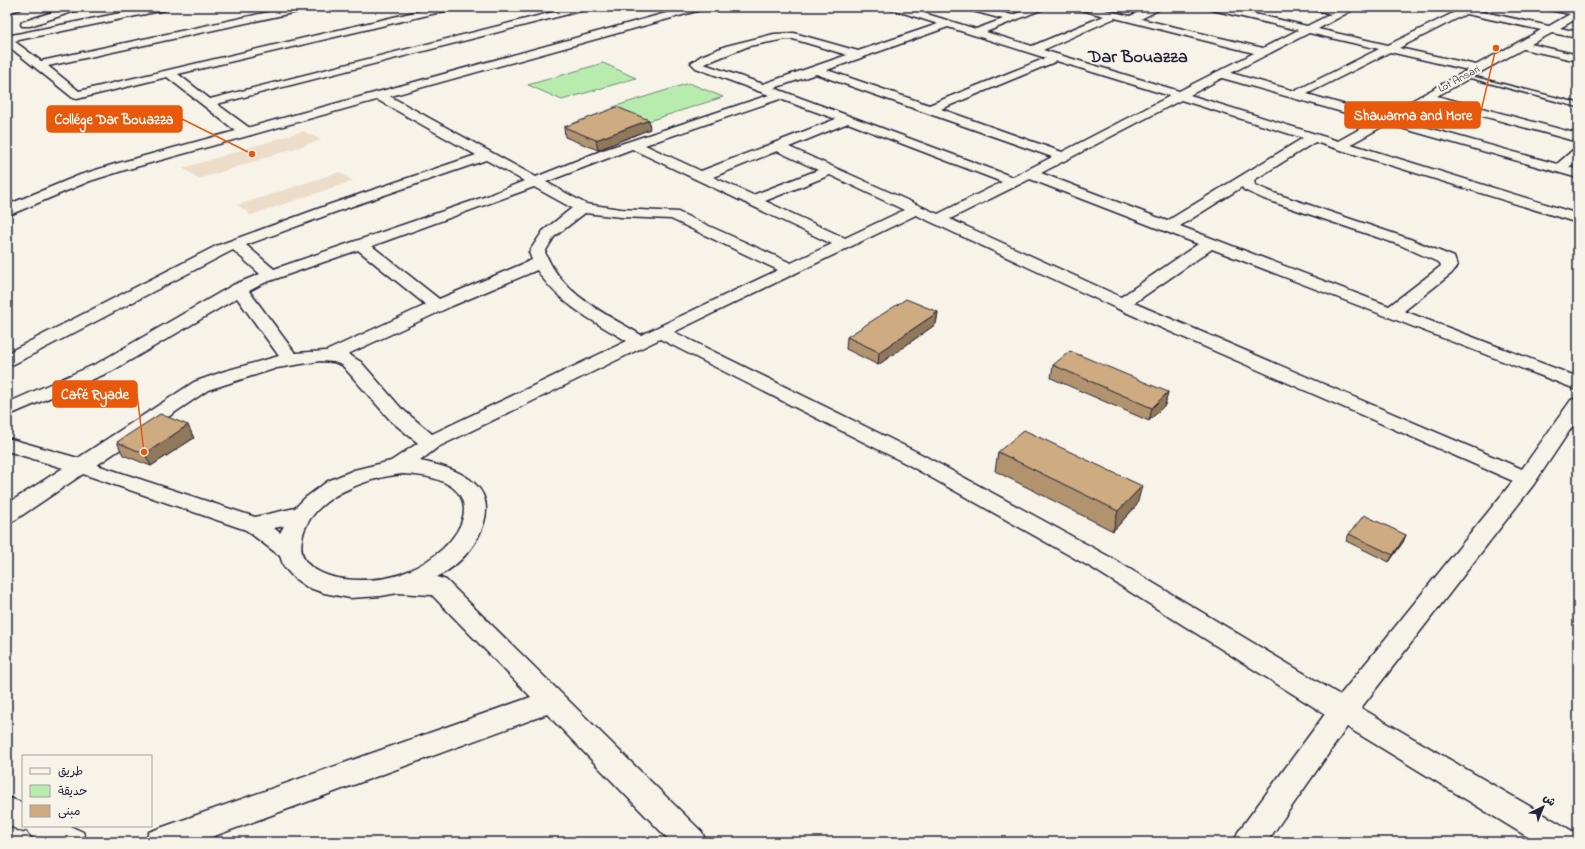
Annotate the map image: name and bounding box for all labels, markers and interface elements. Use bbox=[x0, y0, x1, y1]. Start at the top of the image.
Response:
district label: Dar Bouazza bbox=[1087, 45, 1188, 71]
street label: Lot Ansari bbox=[1435, 61, 1483, 97]
callout: Shawarma and More bbox=[1345, 102, 1480, 128]
callout: Collége Dar Bouazza bbox=[47, 106, 182, 132]
text: Shawarma and More bbox=[1354, 106, 1473, 127]
text: Collége Dar Bouazza bbox=[55, 110, 174, 133]
callout: Café Ryade bbox=[53, 381, 137, 407]
text: Café Ryade bbox=[61, 385, 130, 408]
legend bbox=[22, 755, 152, 827]
text: طريق bbox=[58, 763, 83, 781]
text: حديقة bbox=[58, 783, 87, 801]
north arrow bbox=[1523, 787, 1563, 827]
text: ش bbox=[1539, 790, 1559, 810]
text: مبنى bbox=[58, 803, 81, 821]

